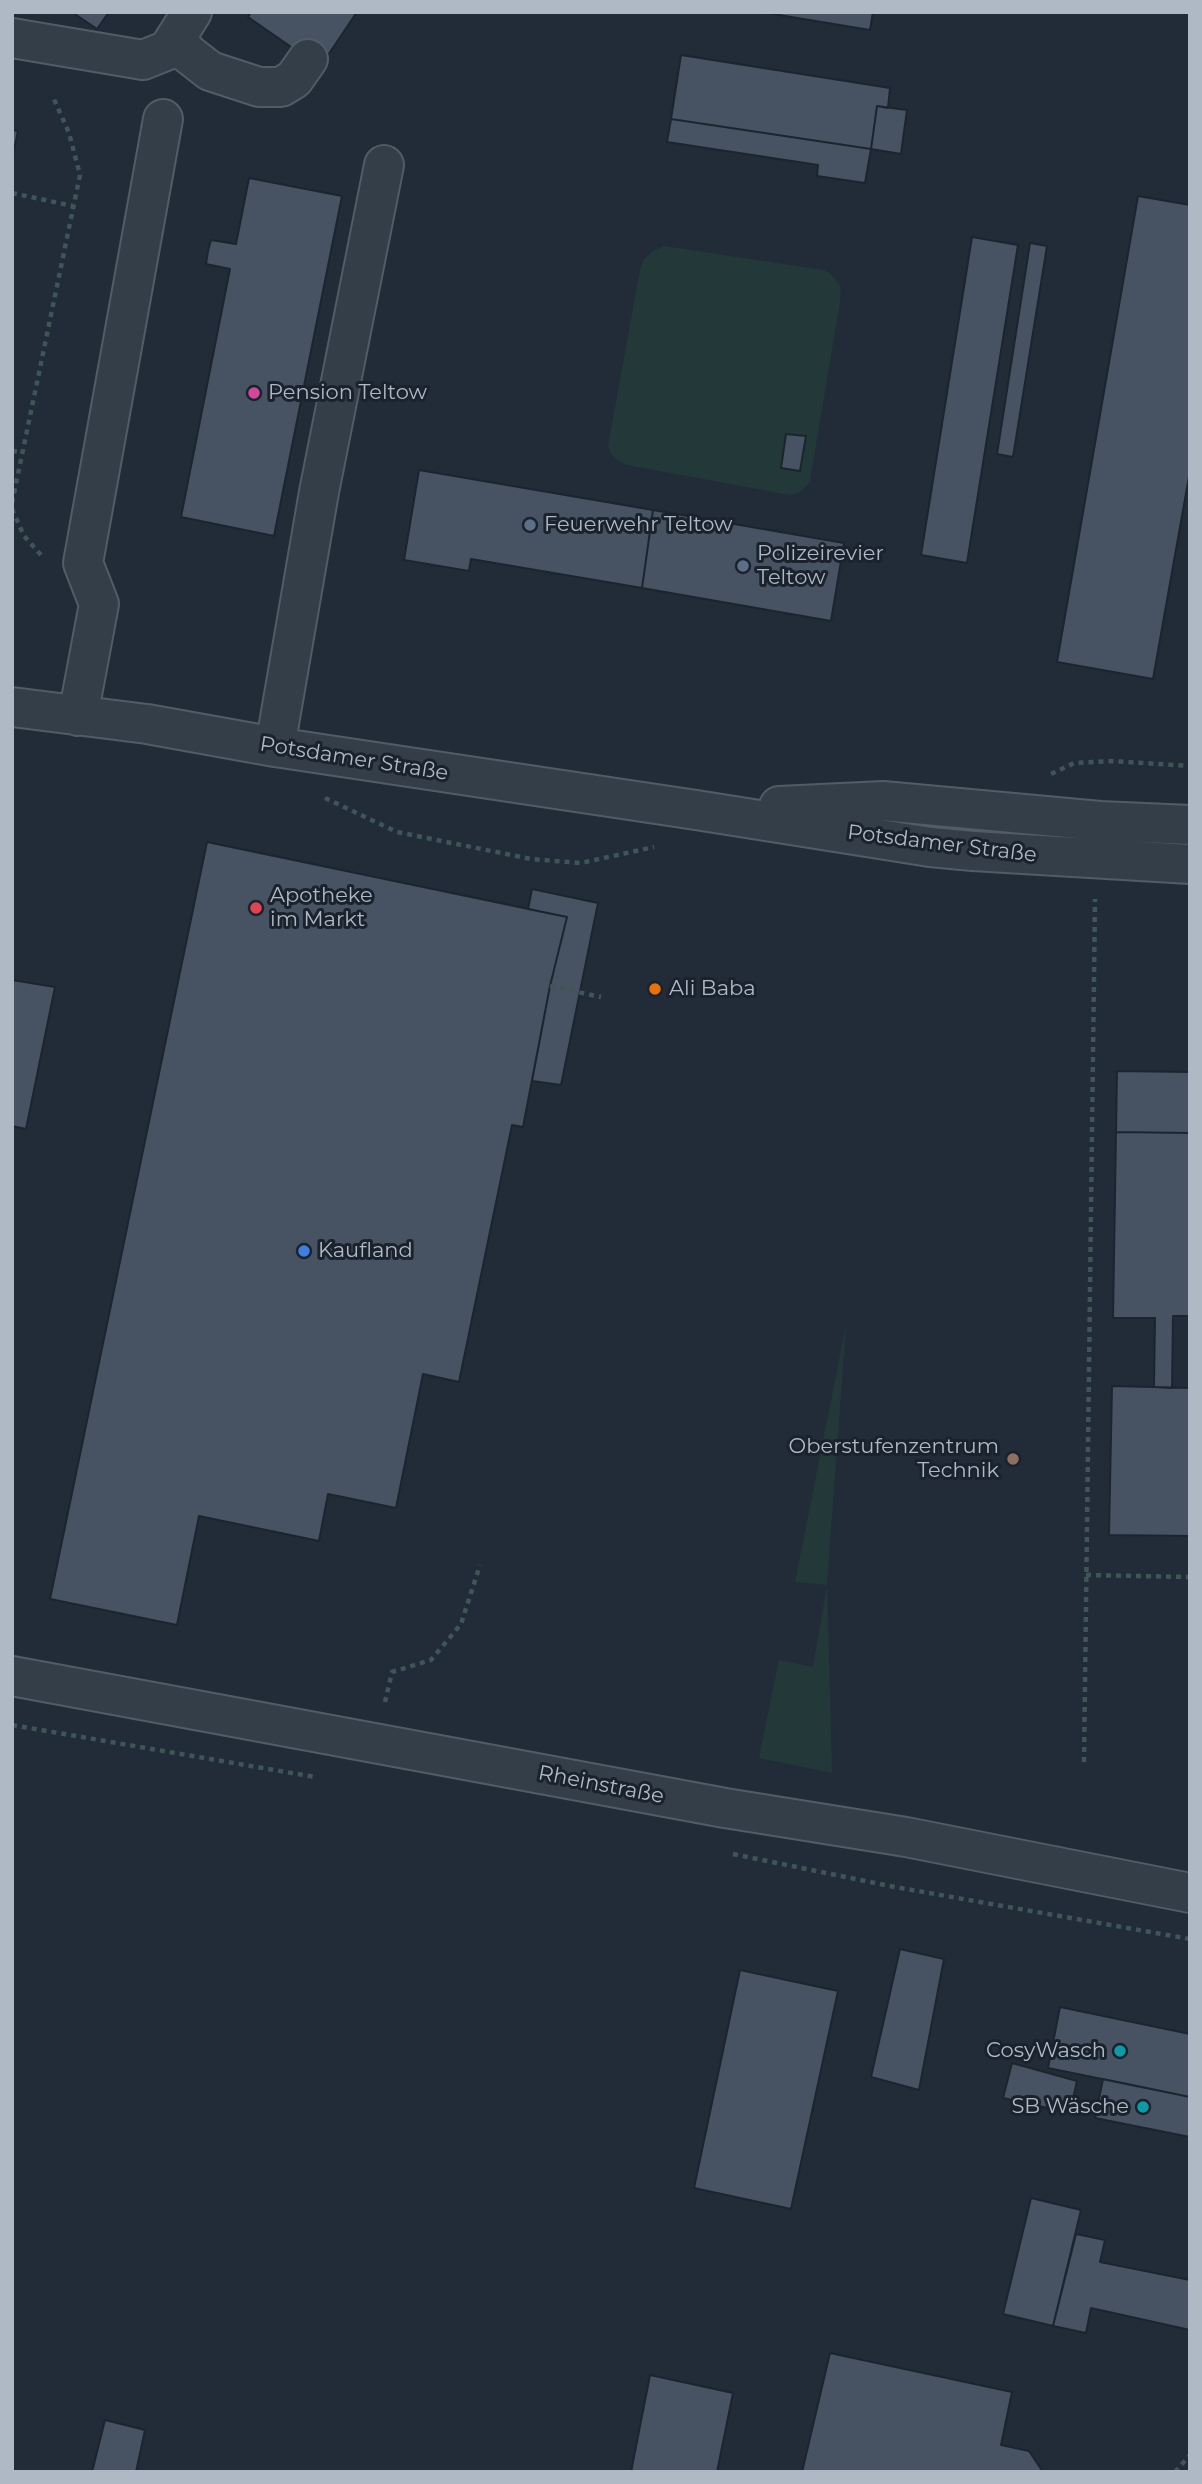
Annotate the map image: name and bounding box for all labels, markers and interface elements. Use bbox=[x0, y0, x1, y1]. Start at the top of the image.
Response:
place label: Pension Teltow bbox=[268, 380, 427, 406]
marker: Pension Teltow bbox=[246, 385, 262, 401]
place label: Feuerwehr Teltow bbox=[544, 512, 733, 538]
marker: Feuerwehr Teltow bbox=[522, 517, 538, 533]
place label: Polizeirevier Teltow bbox=[757, 541, 884, 591]
marker: Polizeirevier Teltow bbox=[735, 558, 751, 574]
street label: Potsdamer Straße bbox=[258, 732, 450, 786]
street label: Potsdamer Straße bbox=[846, 820, 1038, 868]
place label: Apotheke im Markt bbox=[270, 883, 373, 933]
marker: Apotheke im Markt bbox=[248, 900, 264, 916]
place label: Ali Baba bbox=[669, 976, 756, 1002]
marker: Ali Baba bbox=[647, 981, 663, 997]
place label: Kaufland bbox=[318, 1238, 413, 1264]
marker: Kaufland bbox=[296, 1243, 312, 1259]
place label: Oberstufenzentrum Technik bbox=[789, 1434, 999, 1484]
marker: Oberstufenzentrum Technik bbox=[1005, 1451, 1021, 1467]
street label: Rheinstraße bbox=[536, 1760, 666, 1810]
place label: CosyWasch bbox=[986, 2038, 1106, 2064]
marker: CosyWasch bbox=[1112, 2043, 1128, 2059]
place label: SB Wäsche bbox=[1011, 2094, 1129, 2120]
marker: SB Wäsche bbox=[1135, 2099, 1151, 2115]

